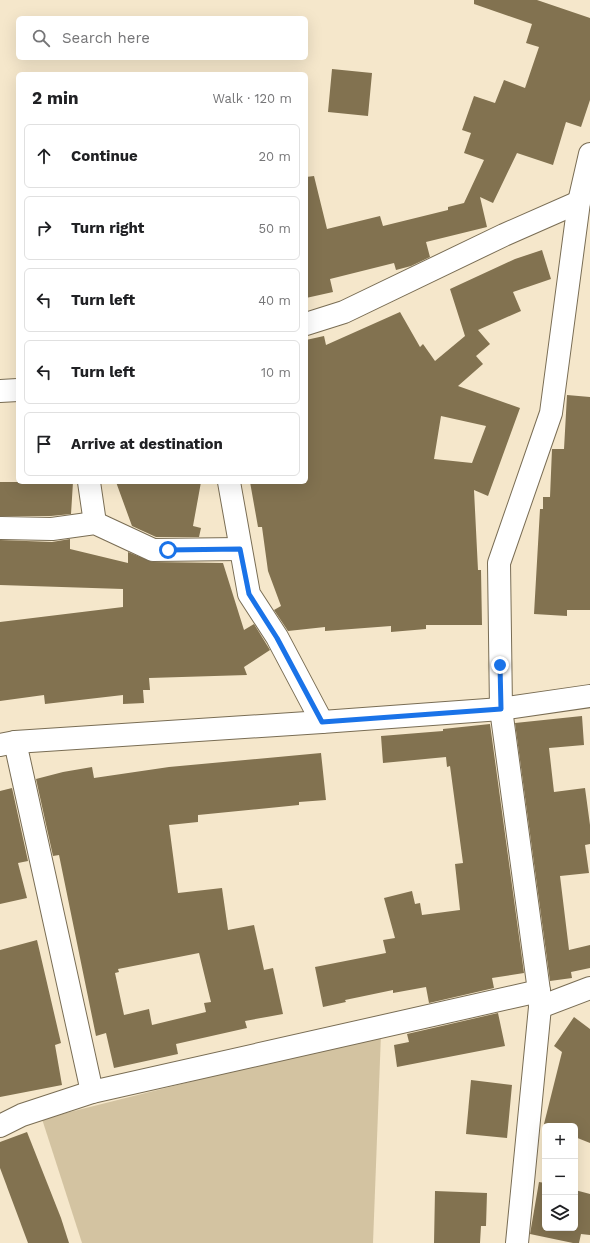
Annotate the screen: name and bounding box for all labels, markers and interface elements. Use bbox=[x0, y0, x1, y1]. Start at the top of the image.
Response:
search box bbox=[16, 16, 308, 60]
icon: search bbox=[30, 27, 52, 49]
text: Search here bbox=[62, 29, 150, 47]
text: 2 min bbox=[32, 88, 78, 108]
text: Walk · 120 m bbox=[213, 91, 292, 106]
icon: ahead bbox=[33, 145, 55, 167]
text: Continue bbox=[71, 147, 138, 165]
text: 20 m bbox=[259, 149, 291, 164]
icon: right bbox=[33, 217, 55, 239]
text: Turn right bbox=[71, 219, 144, 237]
text: 50 m bbox=[259, 221, 291, 236]
icon: left bbox=[33, 289, 55, 311]
text: Turn left bbox=[71, 291, 135, 309]
text: 40 m bbox=[258, 293, 291, 308]
icon: left bbox=[33, 361, 55, 383]
text: Turn left bbox=[71, 363, 135, 381]
text: 10 m bbox=[261, 365, 291, 380]
icon: arrive bbox=[33, 433, 55, 455]
text: Arrive at destination bbox=[71, 435, 223, 453]
route start bbox=[159, 541, 177, 559]
route end bbox=[491, 656, 509, 674]
map controls bbox=[542, 1123, 578, 1231]
button: + bbox=[542, 1123, 578, 1159]
button: − bbox=[542, 1159, 578, 1195]
button: layers bbox=[542, 1195, 578, 1231]

